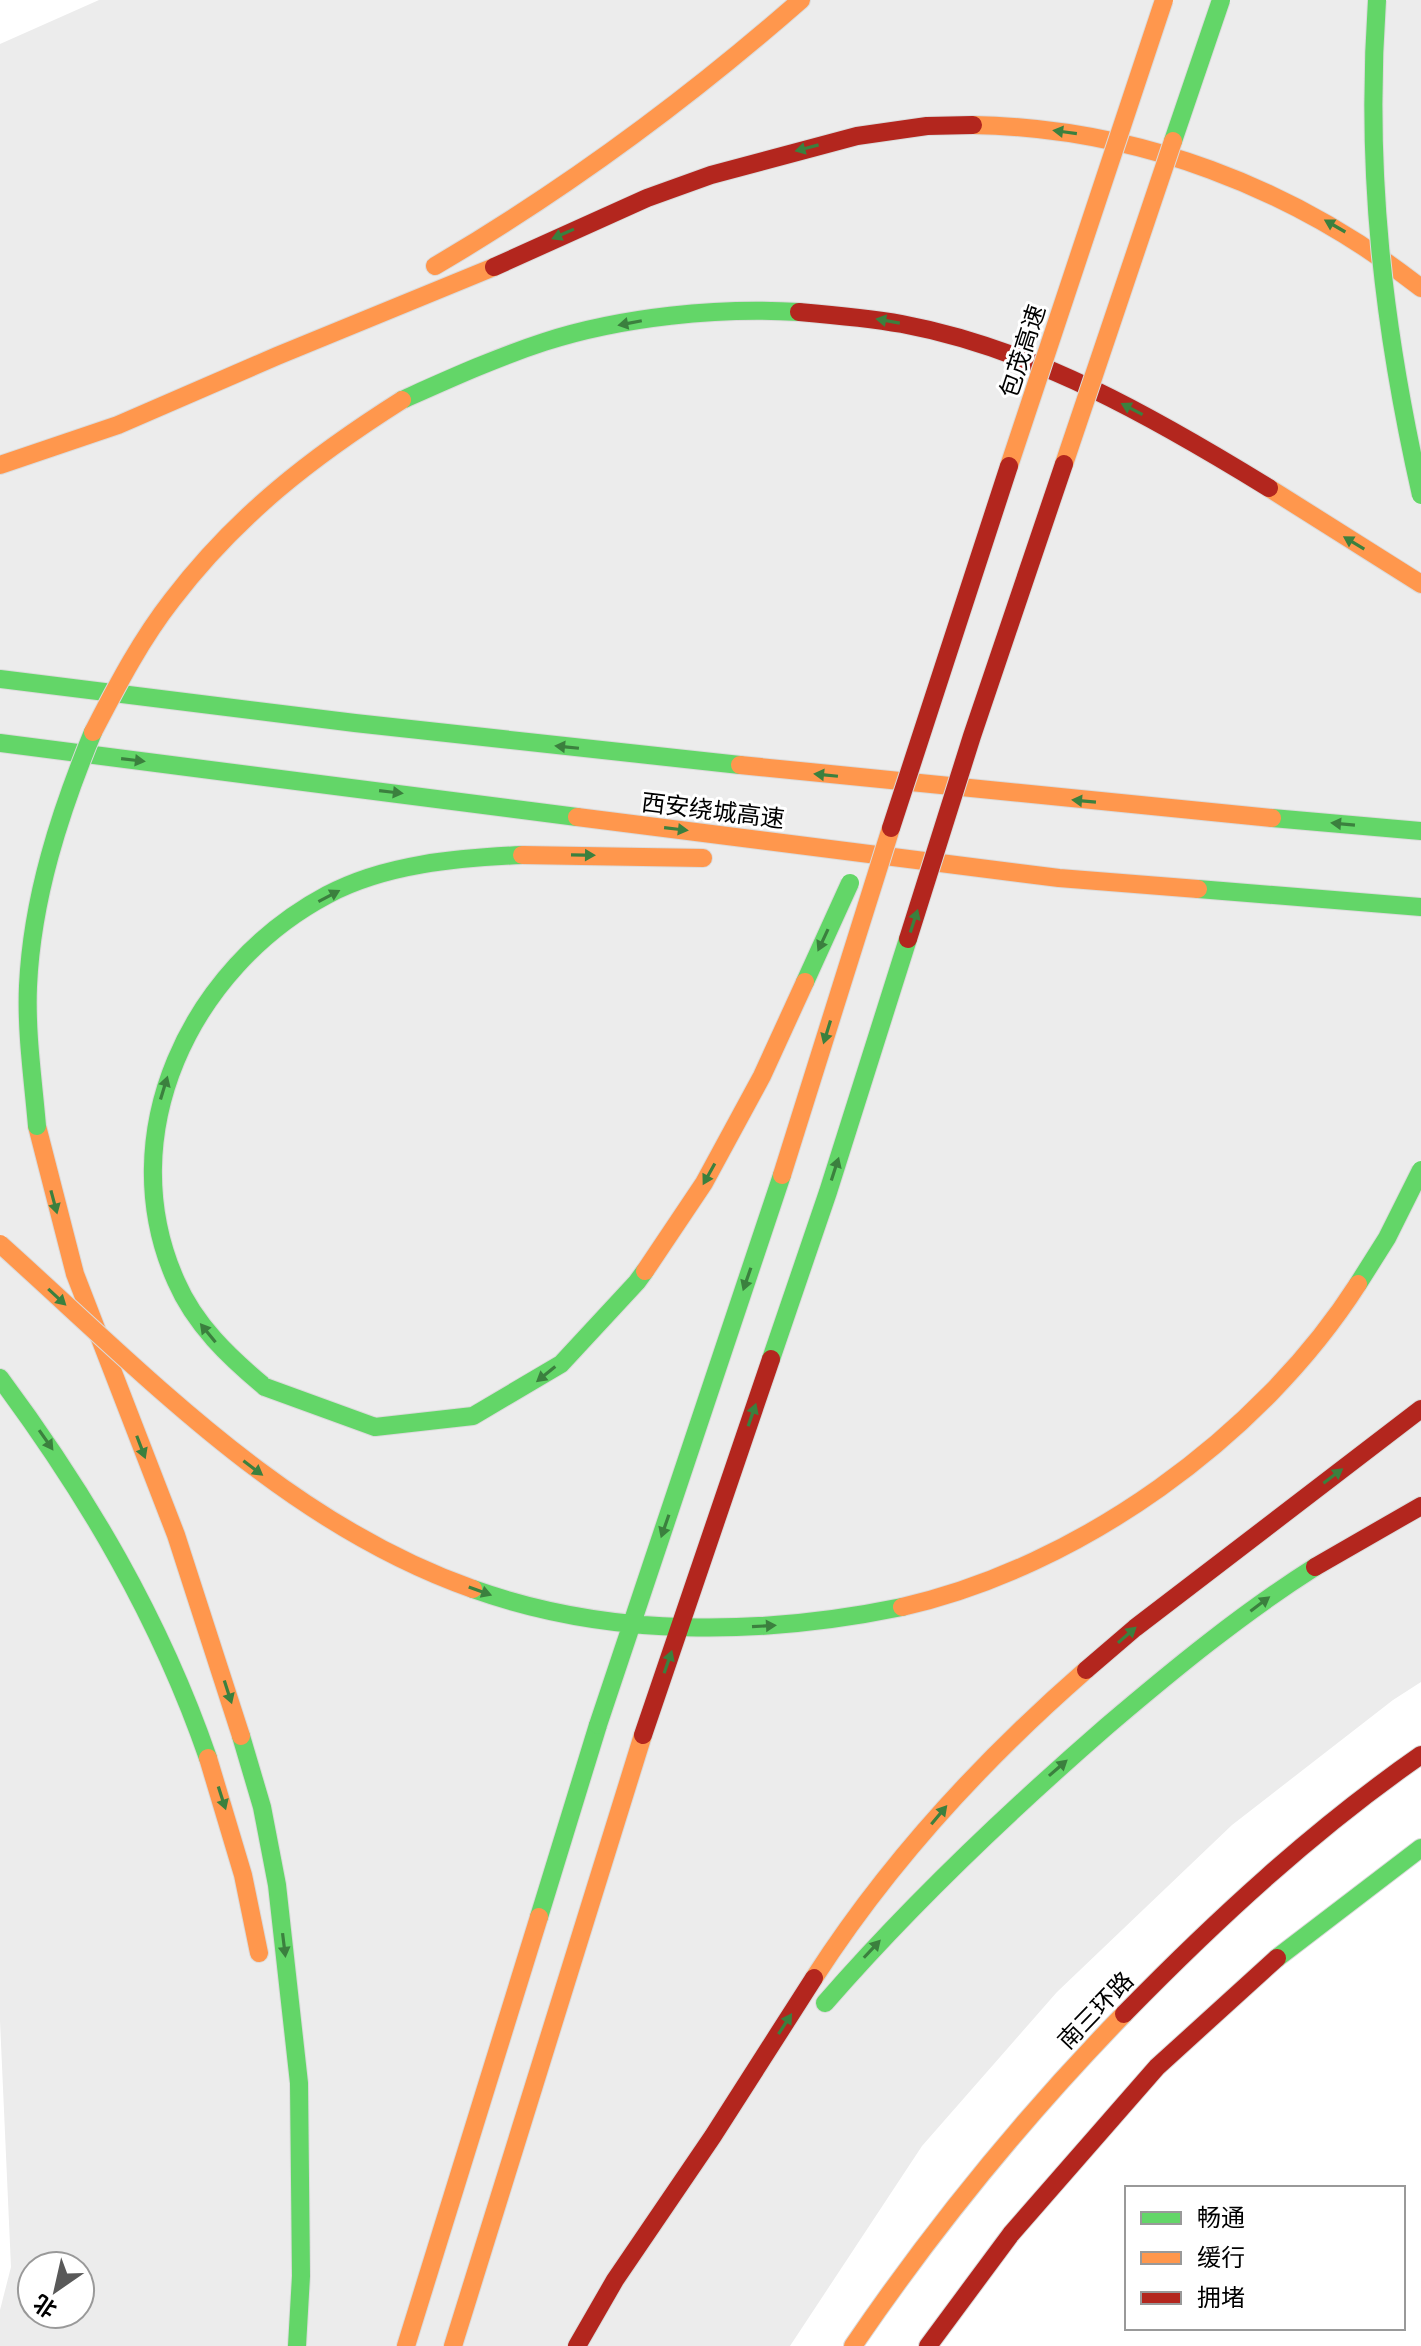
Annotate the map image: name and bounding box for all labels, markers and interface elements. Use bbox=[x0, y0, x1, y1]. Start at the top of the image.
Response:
one-way arrow bbox=[1052, 126, 1077, 138]
one-way arrow bbox=[795, 142, 820, 154]
one-way arrow bbox=[1324, 219, 1347, 233]
one-way arrow bbox=[551, 227, 574, 241]
street label: 包茂高速 bbox=[990, 300, 1054, 402]
one-way arrow bbox=[876, 314, 901, 327]
one-way arrow bbox=[617, 318, 642, 330]
one-way arrow bbox=[1121, 402, 1143, 416]
one-way arrow bbox=[1343, 536, 1365, 550]
one-way arrow bbox=[554, 740, 579, 753]
one-way arrow bbox=[121, 753, 146, 766]
one-way arrow bbox=[813, 768, 838, 781]
street label: 西安绕城高速 bbox=[639, 783, 787, 837]
one-way arrow bbox=[379, 786, 404, 799]
one-way arrow bbox=[1071, 794, 1096, 807]
one-way arrow bbox=[1330, 817, 1355, 830]
one-way arrow bbox=[664, 823, 689, 836]
one-way arrow bbox=[571, 849, 596, 861]
one-way arrow bbox=[317, 889, 340, 902]
one-way arrow bbox=[908, 909, 920, 933]
one-way arrow bbox=[816, 929, 830, 952]
one-way arrow bbox=[820, 1020, 833, 1044]
one-way arrow bbox=[158, 1076, 171, 1100]
one-way arrow bbox=[829, 1157, 842, 1181]
one-way arrow bbox=[703, 1163, 717, 1185]
one-way arrow bbox=[49, 1189, 61, 1214]
one-way arrow bbox=[741, 1267, 753, 1291]
one-way arrow bbox=[47, 1287, 66, 1305]
one-way arrow bbox=[201, 1323, 217, 1343]
one-way arrow bbox=[536, 1366, 556, 1382]
one-way arrow bbox=[746, 1403, 758, 1427]
one-way arrow bbox=[38, 1430, 53, 1451]
one-way arrow bbox=[135, 1435, 148, 1459]
one-way arrow bbox=[243, 1459, 263, 1475]
one-way arrow bbox=[1322, 1469, 1343, 1485]
one-way arrow bbox=[658, 1514, 670, 1538]
one-way arrow bbox=[469, 1585, 493, 1598]
one-way arrow bbox=[1250, 1597, 1270, 1613]
one-way arrow bbox=[752, 1619, 777, 1632]
one-way arrow bbox=[1116, 1627, 1136, 1644]
one-way arrow bbox=[662, 1649, 674, 1673]
one-way arrow bbox=[223, 1680, 235, 1704]
one-way arrow bbox=[1048, 1760, 1068, 1777]
one-way arrow bbox=[216, 1786, 228, 1810]
one-way arrow bbox=[930, 1805, 947, 1825]
one-way arrow bbox=[278, 1933, 291, 1958]
one-way arrow bbox=[863, 1940, 881, 1959]
street label: 南三环路 bbox=[1049, 1963, 1141, 2057]
one-way arrow bbox=[777, 2013, 792, 2034]
legend bbox=[1125, 2186, 1405, 2330]
text: 畅通 bbox=[1197, 2199, 1245, 2235]
text: 缓行 bbox=[1197, 2239, 1245, 2275]
north arrow bbox=[16, 2250, 96, 2330]
text: 拥堵 bbox=[1197, 2279, 1245, 2315]
text: 北 bbox=[26, 2286, 63, 2327]

